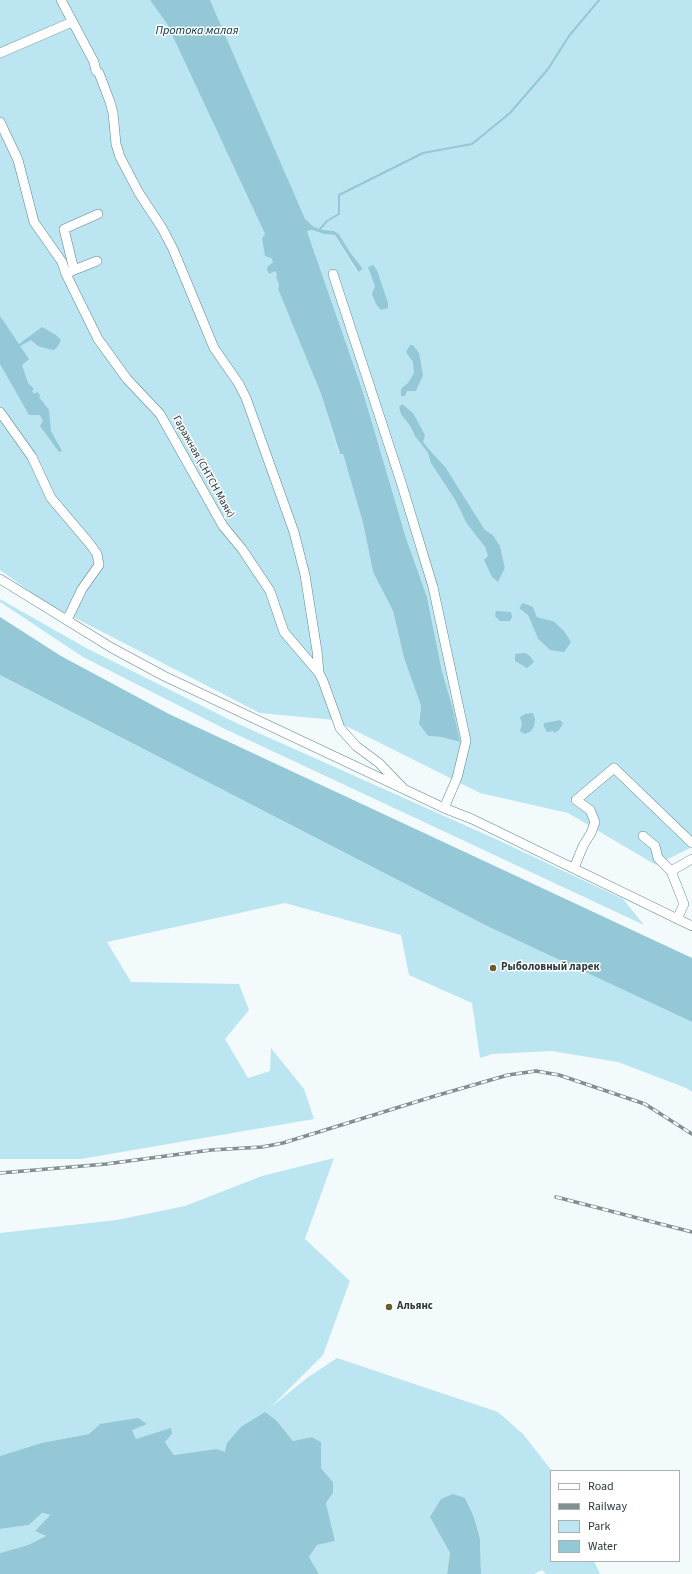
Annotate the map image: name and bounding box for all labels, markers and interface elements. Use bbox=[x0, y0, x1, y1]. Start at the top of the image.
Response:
water label: Протока малая bbox=[156, 24, 238, 38]
street label: Гаражная (СНТСН Маяк) bbox=[169, 414, 237, 520]
place label: Рыболовный ларек bbox=[501, 961, 599, 975]
marker: Рыболовный ларек bbox=[488, 963, 498, 973]
place label: Альянс bbox=[397, 1300, 433, 1314]
marker: Альянс bbox=[384, 1302, 394, 1312]
legend bbox=[550, 1470, 680, 1562]
text: Road bbox=[588, 1478, 614, 1495]
text: Railway bbox=[588, 1498, 627, 1515]
text: Park bbox=[588, 1518, 610, 1535]
text: Water bbox=[588, 1538, 617, 1555]

